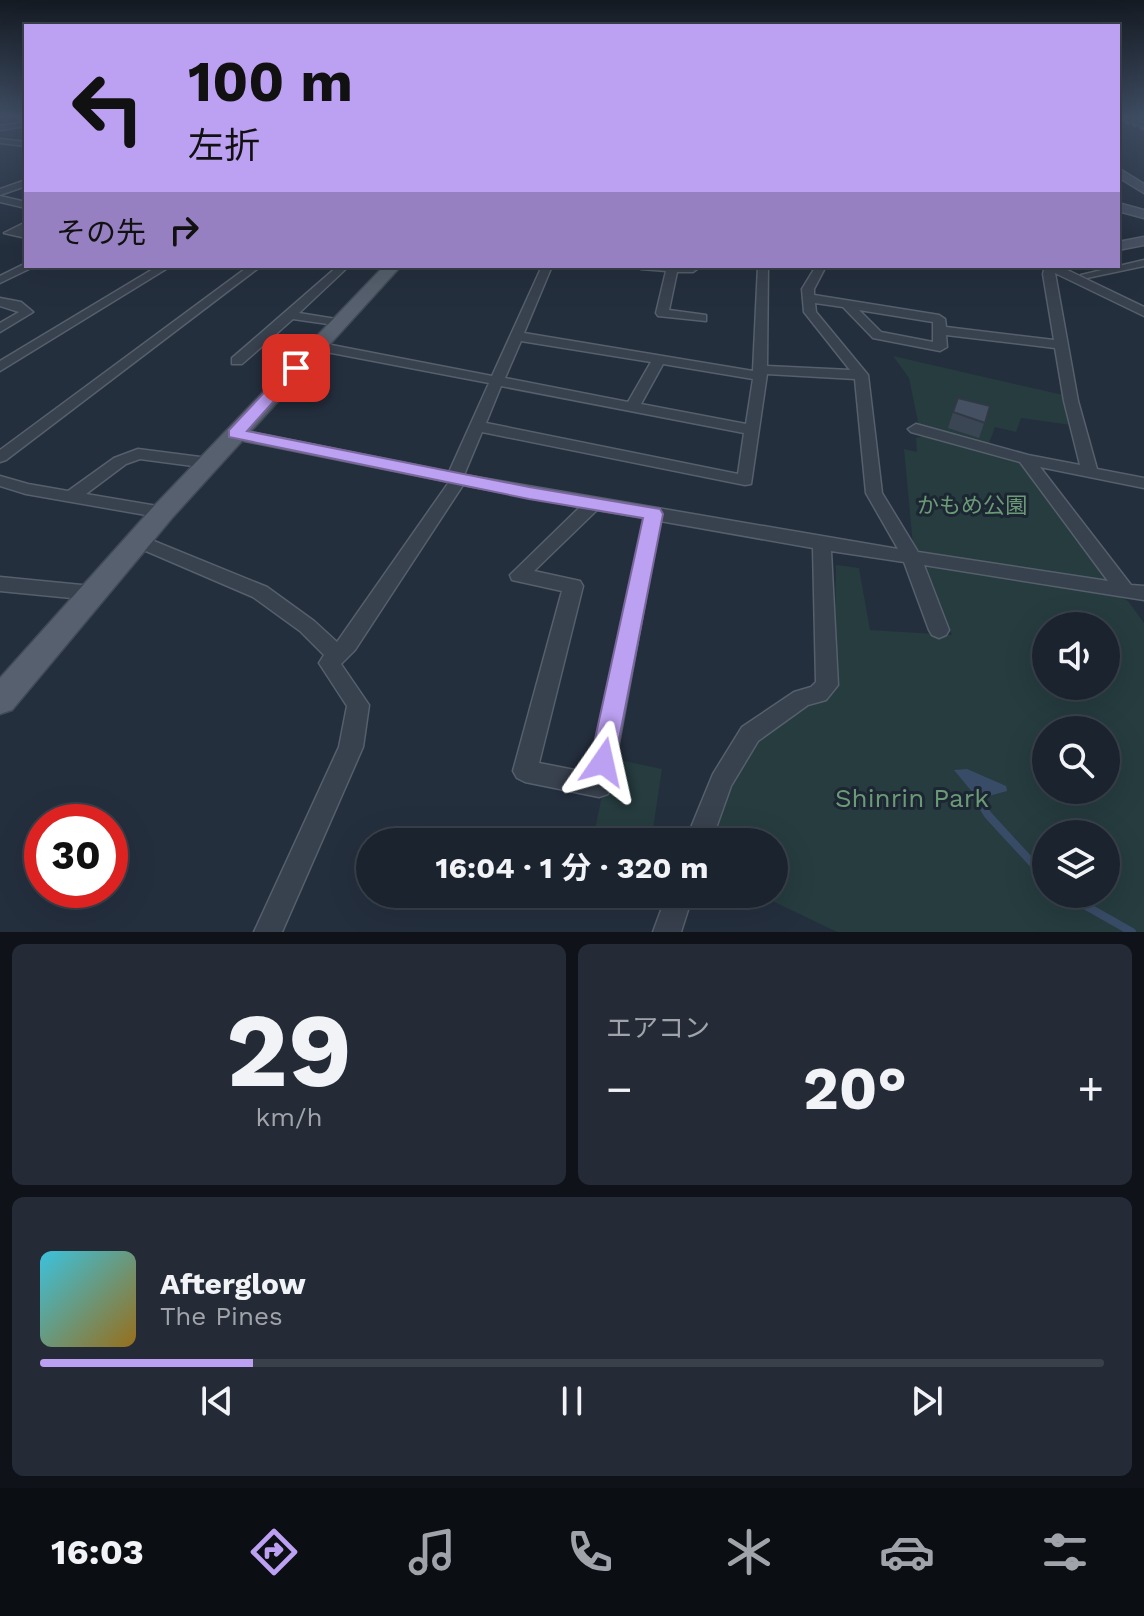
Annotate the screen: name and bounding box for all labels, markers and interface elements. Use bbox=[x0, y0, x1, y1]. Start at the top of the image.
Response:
text: 100 m bbox=[188, 49, 353, 115]
icon: left bbox=[56, 56, 160, 160]
text: 左折 bbox=[188, 125, 260, 167]
icon: right bbox=[162, 208, 206, 252]
text: その先 bbox=[56, 215, 146, 250]
pin bbox=[262, 334, 330, 402]
icon: arrive bbox=[274, 346, 318, 390]
park label: かもめ公園 bbox=[917, 493, 1027, 518]
map controls bbox=[1032, 612, 1120, 908]
button: sound bbox=[1032, 612, 1120, 700]
button: search bbox=[1032, 716, 1120, 804]
position arrow bbox=[561, 720, 645, 804]
park label: Shinrin Park bbox=[835, 783, 989, 813]
speed limit sign: 30 bbox=[24, 804, 128, 908]
button: layers bbox=[1032, 820, 1120, 908]
text: 16:04 · 1 分 · 320 m bbox=[436, 850, 709, 885]
text: 29 bbox=[226, 989, 352, 1111]
text: エアコン bbox=[606, 1013, 710, 1043]
text: 20° bbox=[803, 1053, 907, 1124]
text: − bbox=[606, 1063, 633, 1115]
text: + bbox=[1077, 1063, 1104, 1115]
text: km/h bbox=[256, 1102, 322, 1132]
text: Afterglow bbox=[160, 1266, 306, 1301]
text: The Pines bbox=[160, 1301, 283, 1331]
icon: previous bbox=[195, 1379, 239, 1423]
icon: pause bbox=[550, 1379, 594, 1423]
icon: next bbox=[905, 1379, 949, 1423]
icon: directions bbox=[246, 1524, 302, 1580]
icon: music bbox=[404, 1524, 460, 1580]
icon: phone bbox=[562, 1524, 618, 1580]
icon: climate bbox=[721, 1524, 777, 1580]
icon: car bbox=[879, 1524, 935, 1580]
icon: filters bbox=[1037, 1524, 1093, 1580]
text: 16:03 bbox=[51, 1531, 144, 1573]

